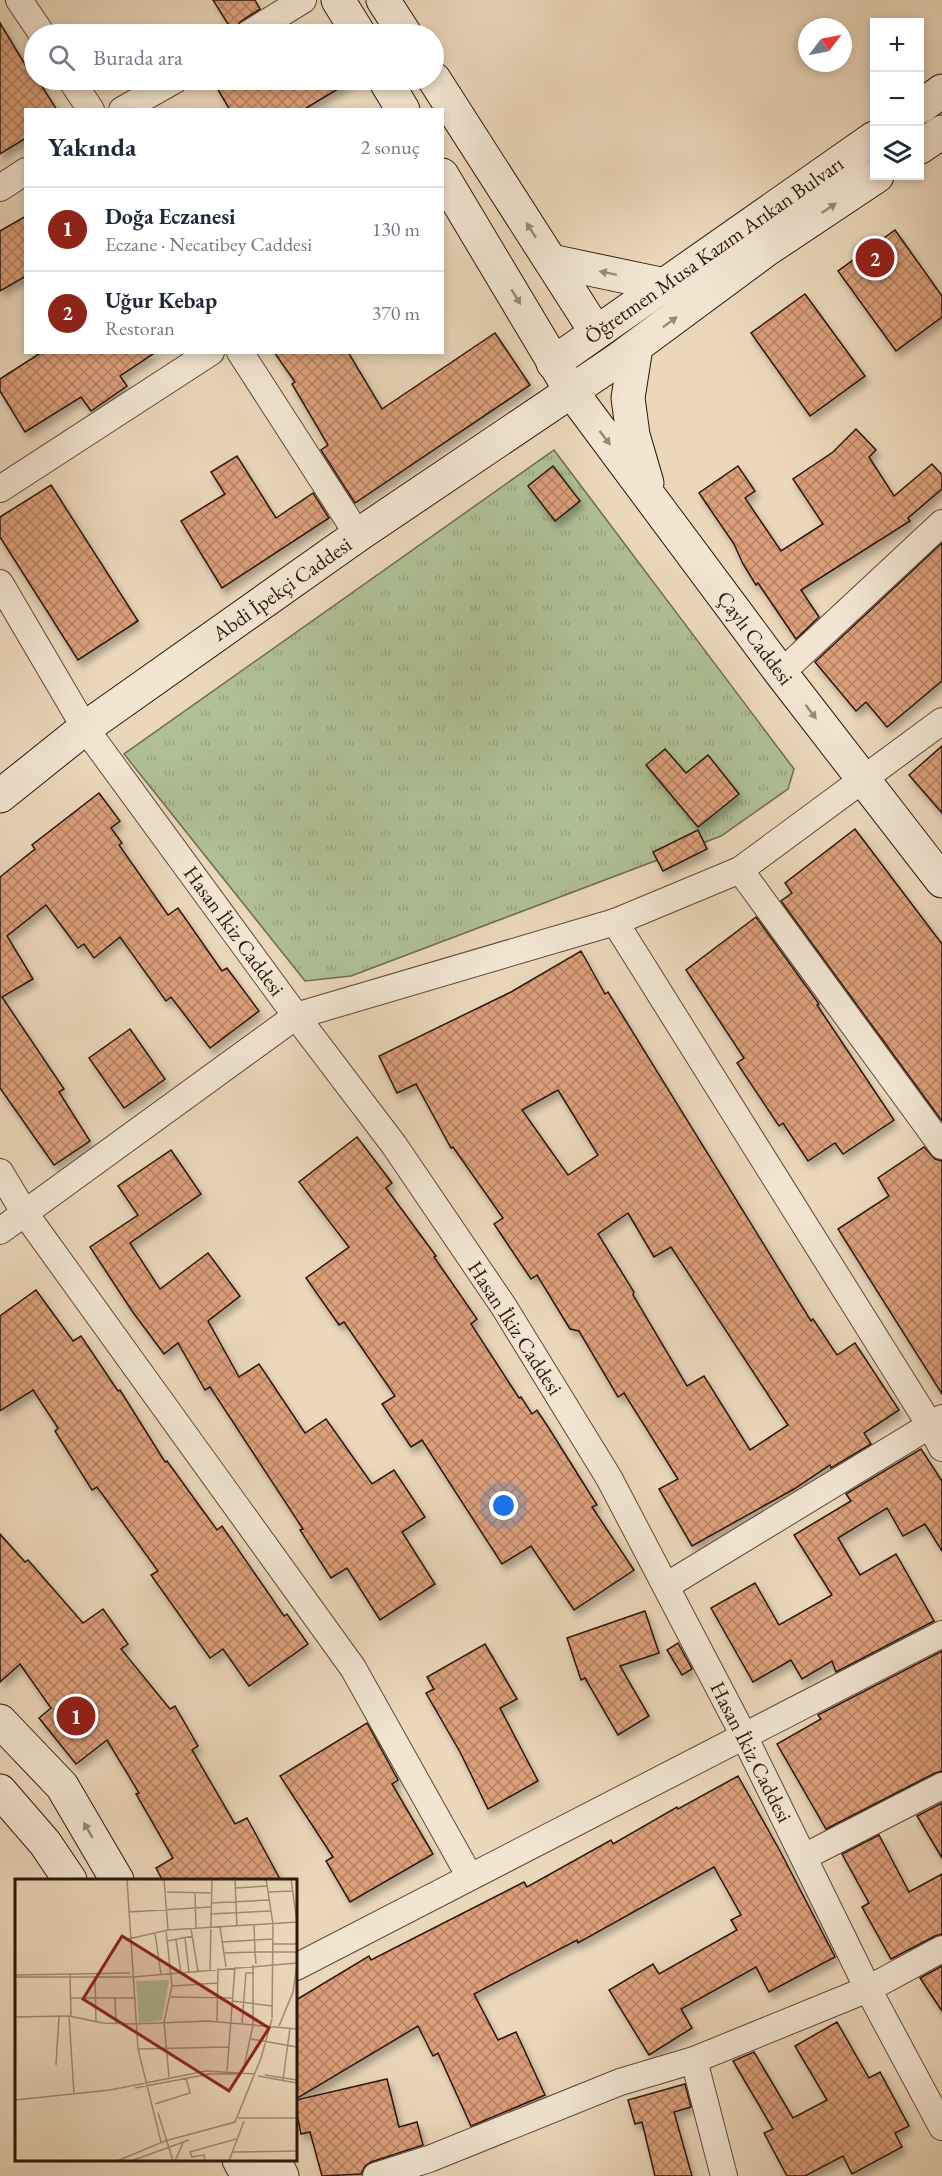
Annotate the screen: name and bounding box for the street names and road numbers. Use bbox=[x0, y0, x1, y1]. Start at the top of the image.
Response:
street label: Öğretmen Musa Kazım Arıkan Bulvarı bbox=[579, 150, 848, 350]
street label: Abdi İpekçi Caddesi bbox=[206, 531, 357, 647]
street label: Çaylı Caddesi bbox=[711, 585, 800, 690]
street label: Hasan İkiz Caddesi bbox=[178, 860, 291, 1001]
street label: Hasan İkiz Caddesi bbox=[462, 1255, 569, 1400]
street label: Hasan İkiz Caddesi bbox=[704, 1677, 799, 1827]

